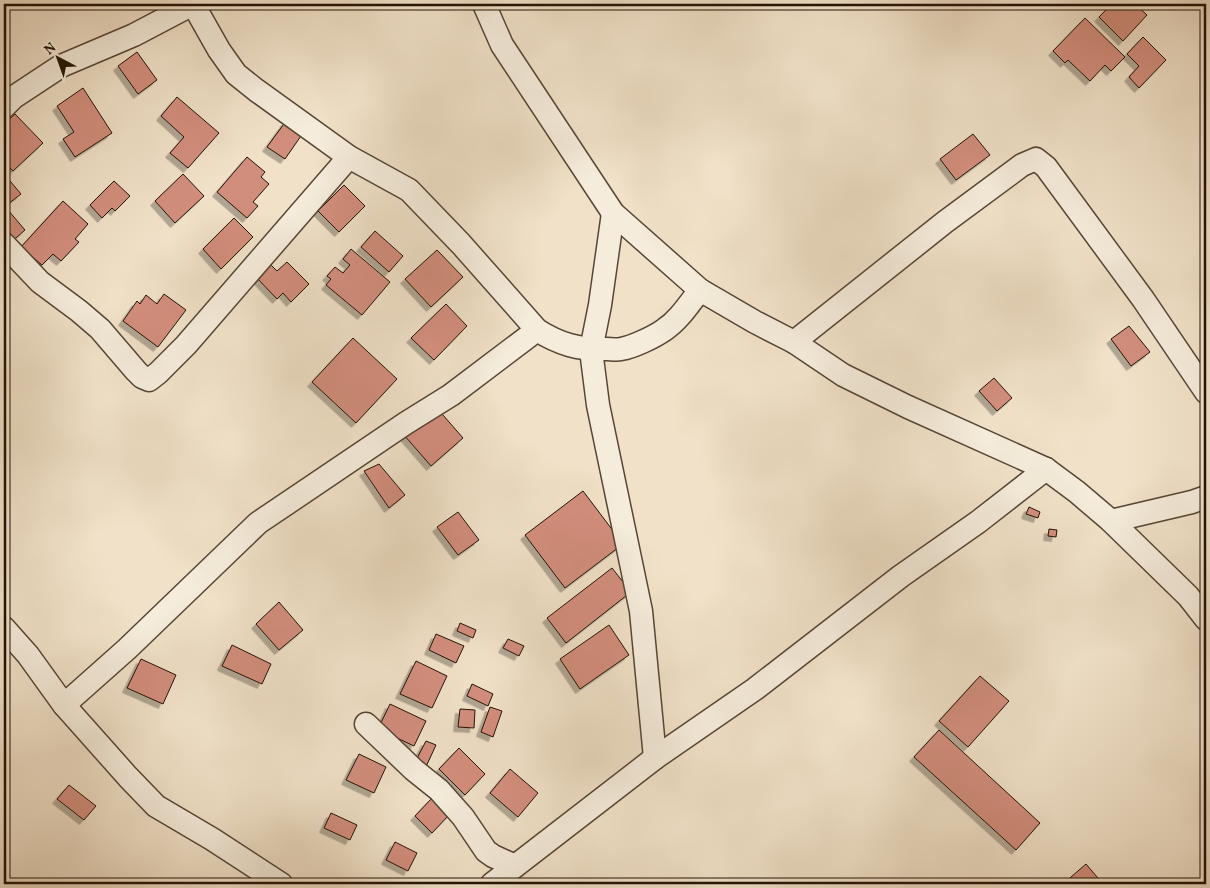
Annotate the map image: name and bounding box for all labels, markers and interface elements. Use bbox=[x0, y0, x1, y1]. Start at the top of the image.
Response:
north arrow bbox=[32, 32, 82, 82]
text: N bbox=[40, 39, 61, 60]

